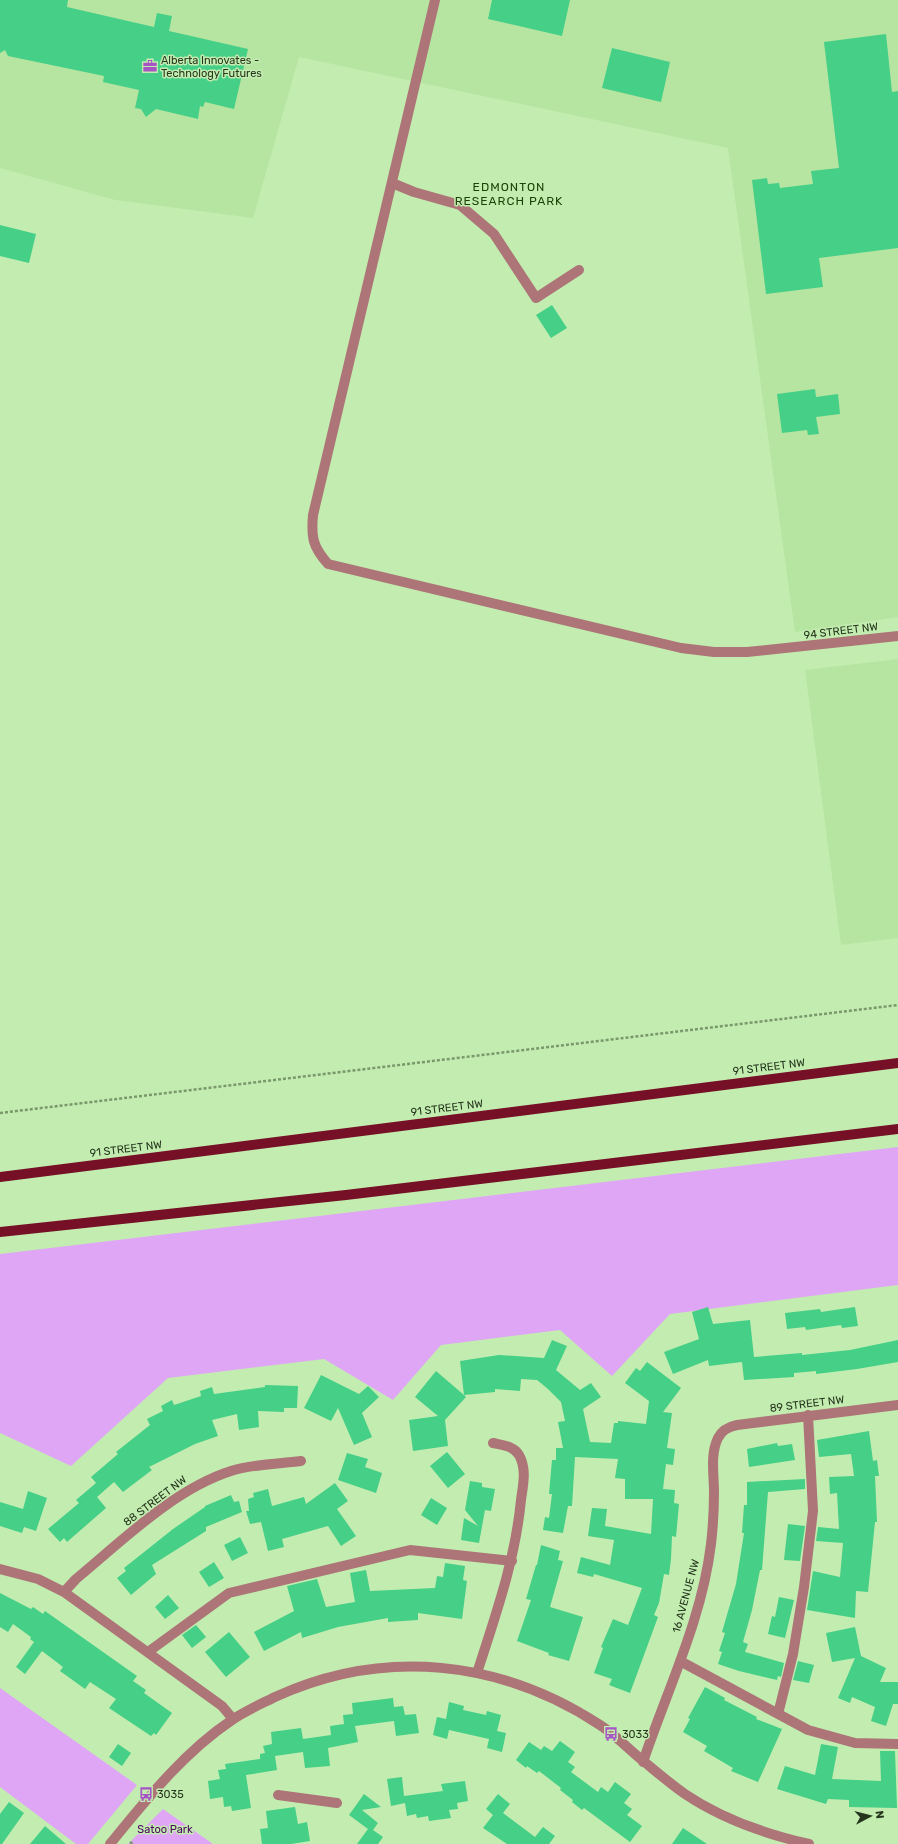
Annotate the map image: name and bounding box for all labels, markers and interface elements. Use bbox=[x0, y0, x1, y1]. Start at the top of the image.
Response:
place label: Alberta Innovates - Technology Futures bbox=[161, 54, 262, 80]
office icon: Alberta Innovates - Technology Futures bbox=[142, 58, 158, 74]
district label: EDMONTON RESEARCH PARK bbox=[455, 180, 563, 208]
street label: 94 STREET NW bbox=[803, 620, 879, 642]
street label: 91 STREET NW bbox=[732, 1056, 806, 1078]
street label: 91 STREET NW bbox=[410, 1097, 484, 1119]
street label: 91 STREET NW bbox=[89, 1138, 163, 1160]
street label: 89 STREET NW bbox=[769, 1393, 845, 1415]
street label: 88 STREET NW bbox=[121, 1473, 189, 1529]
street label: 16 AVENUE NW bbox=[670, 1558, 702, 1634]
bus stop icon: 3033 bbox=[603, 1726, 619, 1742]
place label: 3033 bbox=[622, 1728, 649, 1741]
bus stop icon: 3035 bbox=[138, 1786, 154, 1802]
place label: 3035 bbox=[157, 1788, 184, 1801]
north arrow bbox=[850, 1796, 890, 1836]
text: N bbox=[872, 1810, 886, 1820]
park label: Satoo Park bbox=[137, 1823, 193, 1836]

